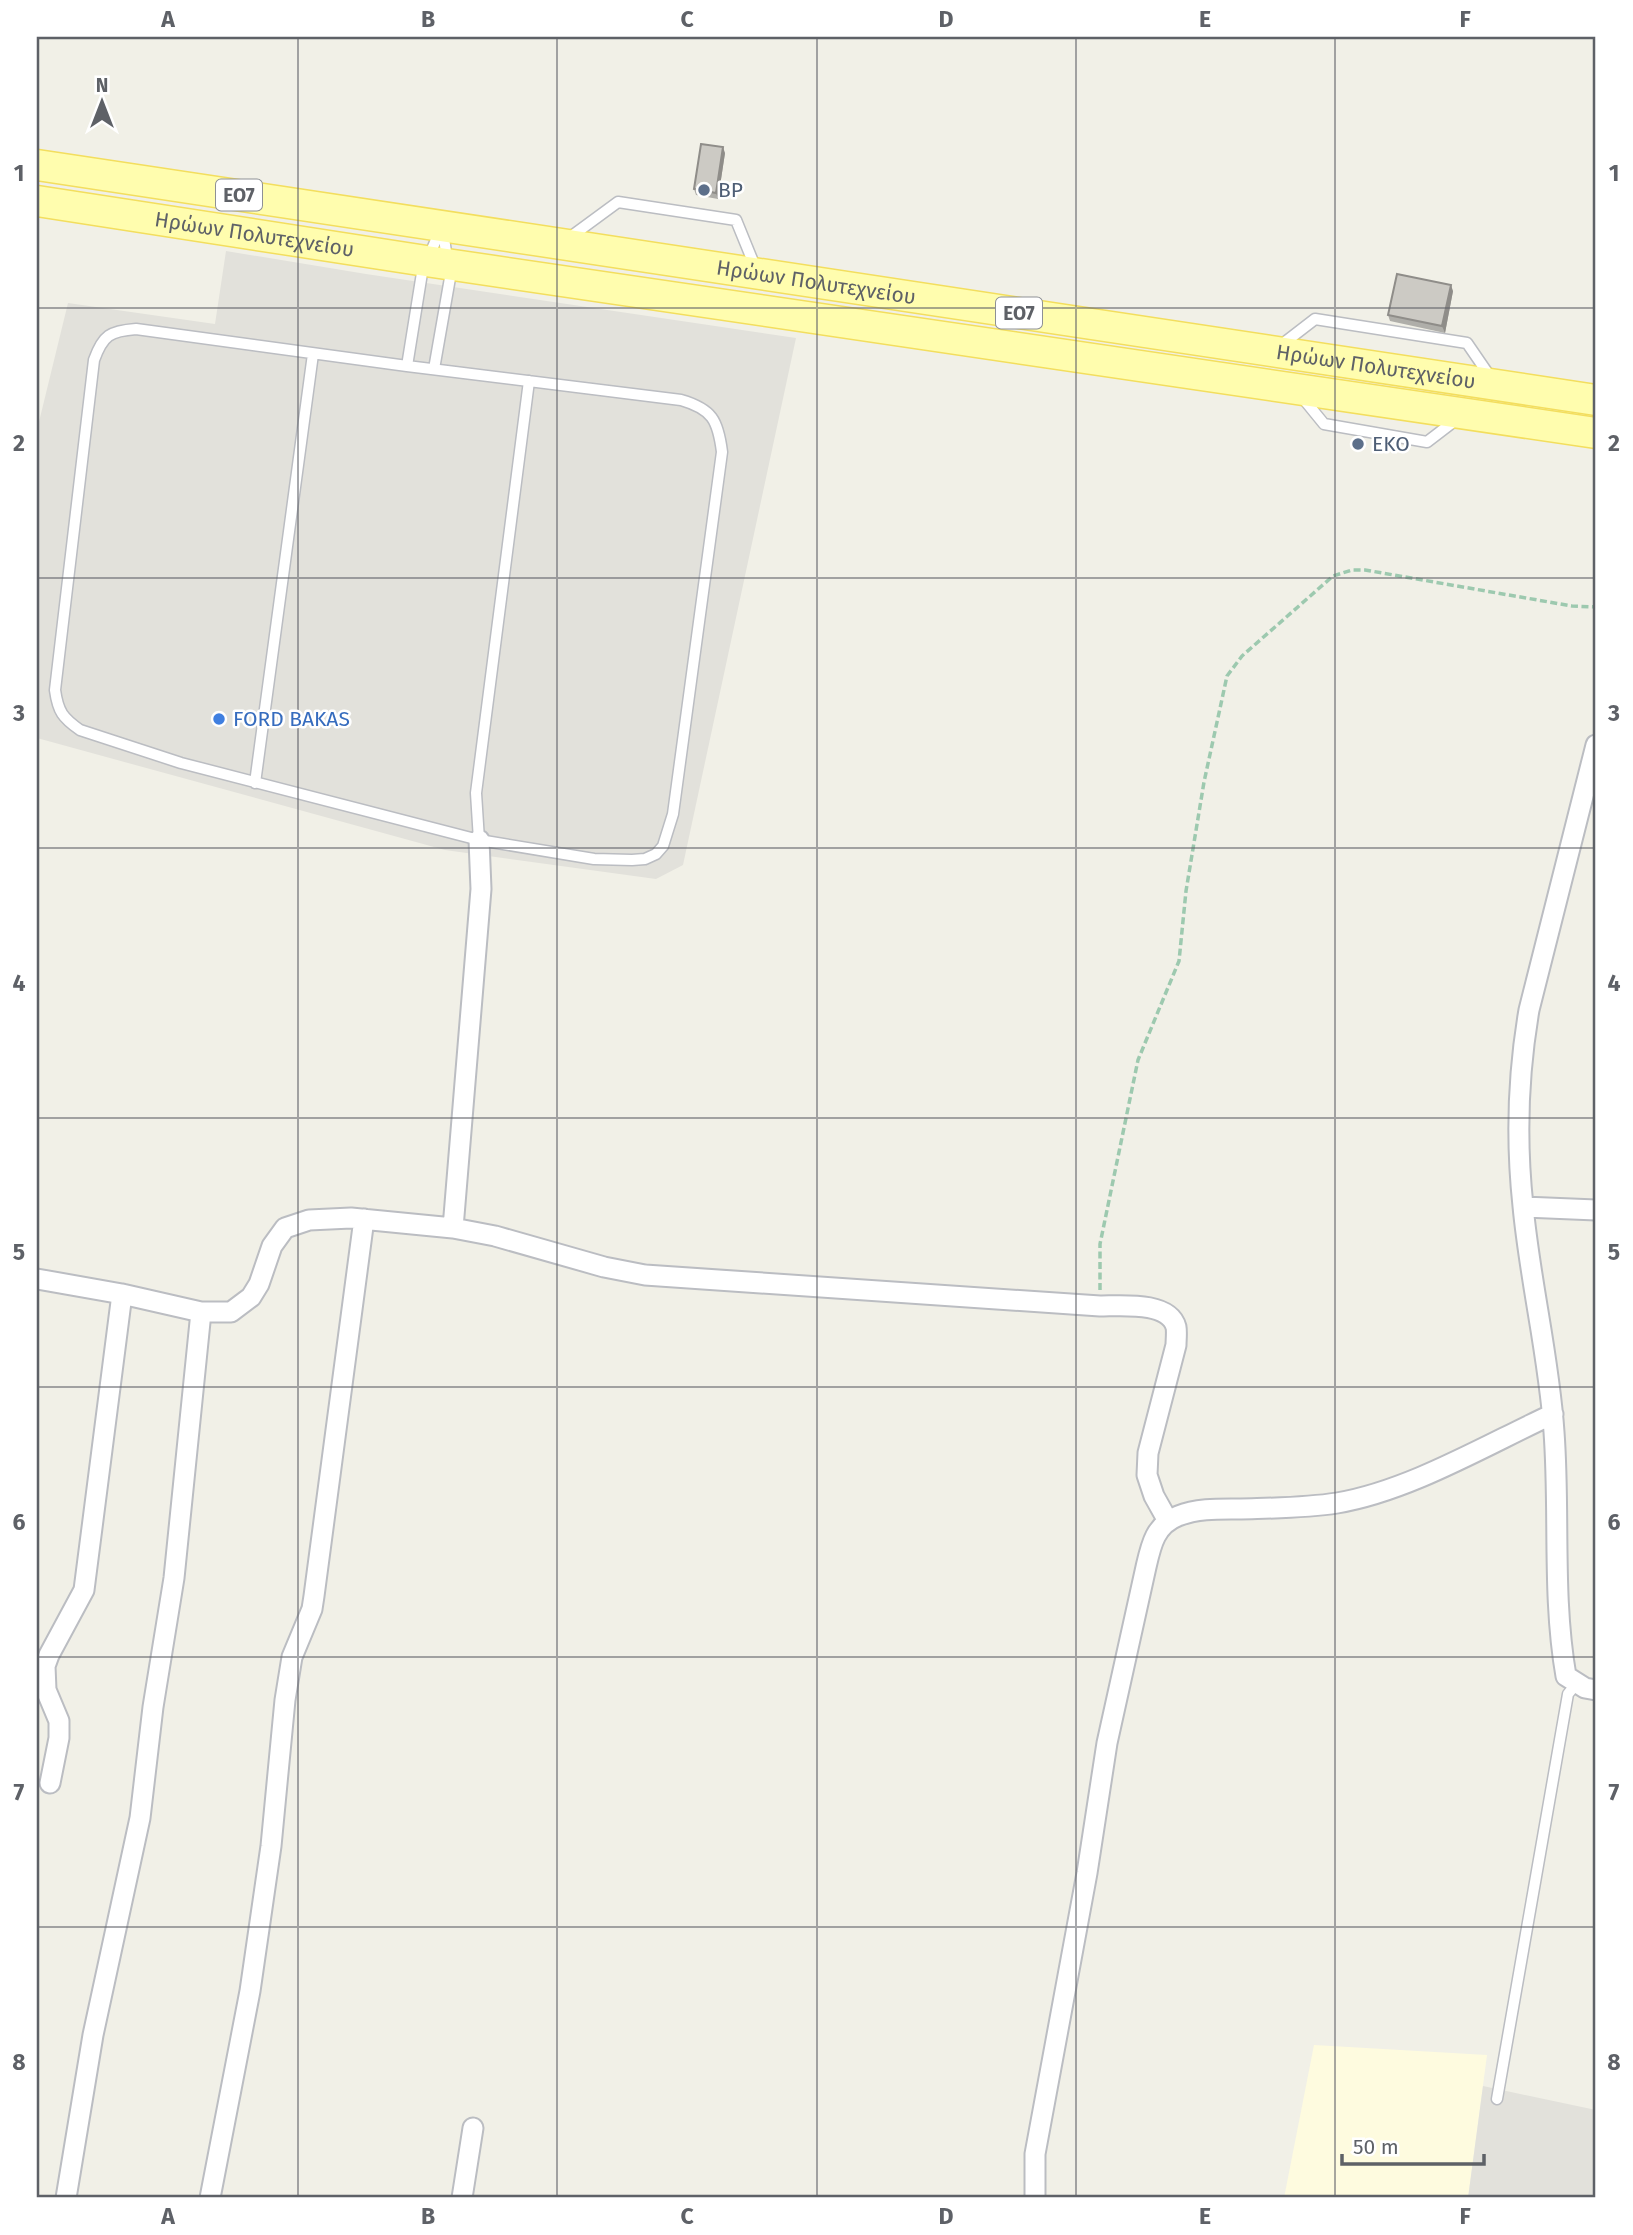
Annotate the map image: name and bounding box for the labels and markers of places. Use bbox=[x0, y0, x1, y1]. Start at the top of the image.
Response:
place label: BP bbox=[718, 177, 743, 203]
marker: BP bbox=[696, 182, 712, 198]
place label: EKO bbox=[1372, 431, 1410, 457]
marker: EKO bbox=[1350, 436, 1366, 452]
place label: FORD BAKAS bbox=[233, 706, 350, 732]
marker: FORD BAKAS bbox=[211, 711, 227, 727]

